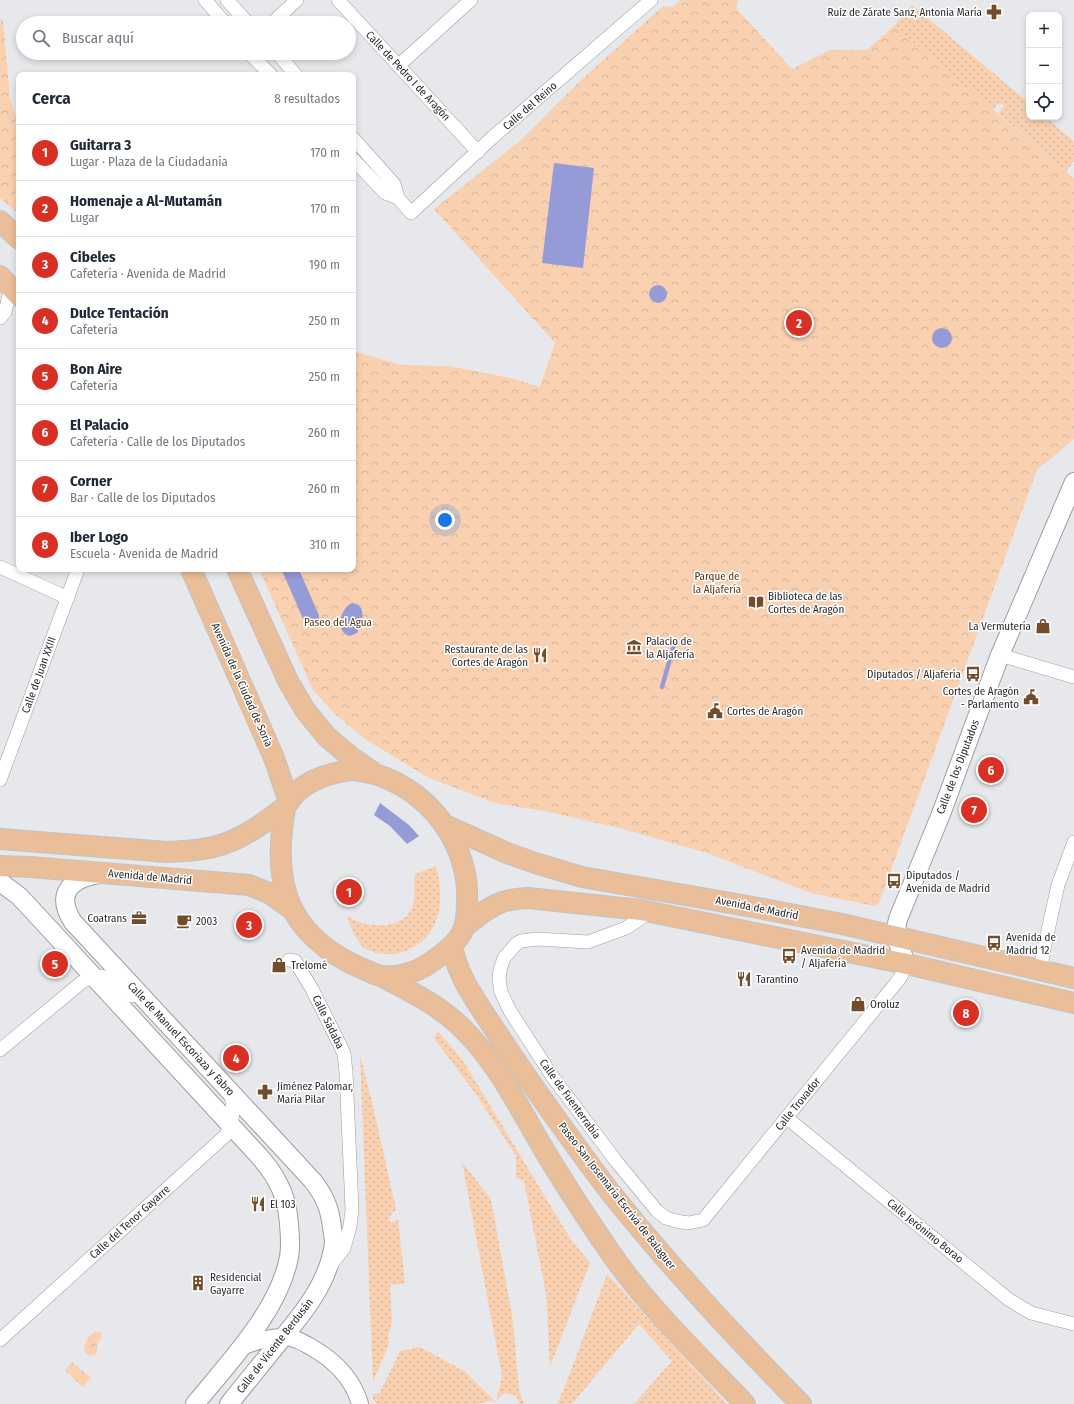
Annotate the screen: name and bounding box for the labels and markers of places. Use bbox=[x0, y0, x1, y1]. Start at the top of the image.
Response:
pharmacy icon: Ruiz de Zárate Sanz, Antonia María bbox=[985, 3, 1003, 21]
place label: Ruiz de Zárate Sanz, Antonia María bbox=[827, 6, 982, 19]
pin: 2 bbox=[786, 308, 812, 338]
place label: Biblioteca de las Cortes de Aragón bbox=[768, 590, 844, 616]
library icon: Biblioteca de las Cortes de Aragón bbox=[747, 593, 765, 611]
shop icon: La Vermutería bbox=[1034, 617, 1052, 635]
place label: La Vermutería bbox=[969, 620, 1031, 633]
place label: Palacio de la Aljafería bbox=[646, 635, 694, 661]
museum icon: Palacio de la Aljafería bbox=[625, 638, 643, 656]
place label: Restaurante de las Cortes de Aragón bbox=[444, 643, 528, 669]
restaurant icon: Restaurante de las Cortes de Aragón bbox=[531, 646, 549, 664]
bus stop icon: Diputados / Aljafería bbox=[964, 665, 982, 683]
place label: Diputados / Aljafería bbox=[867, 668, 961, 681]
place label: Cortes de Aragón - Parlamento bbox=[943, 685, 1019, 711]
public building icon: Cortes de Aragón - Parlamento bbox=[1022, 688, 1040, 706]
public building icon: Cortes de Aragón bbox=[706, 702, 724, 720]
place label: Cortes de Aragón bbox=[727, 705, 803, 718]
pin: 6 bbox=[978, 755, 1004, 785]
pin: 7 bbox=[961, 795, 987, 825]
place label: Diputados / Avenida de Madrid bbox=[906, 869, 990, 895]
bus stop icon: Diputados / Avenida de Madrid bbox=[885, 872, 903, 890]
pin: 1 bbox=[336, 877, 362, 907]
office icon: Coatrans bbox=[130, 909, 148, 927]
pin: 3 bbox=[236, 910, 262, 940]
place label: Coatrans bbox=[88, 912, 127, 925]
cafe icon: 2003 bbox=[175, 912, 193, 930]
place label: 2003 bbox=[196, 915, 217, 928]
place label: Avenida de Madrid 12 bbox=[1006, 931, 1056, 957]
bus stop icon: Avenida de Madrid 12 bbox=[985, 934, 1003, 952]
place label: Avenida de Madrid / Aljafería bbox=[801, 944, 885, 970]
bus stop icon: Avenida de Madrid / Aljafería bbox=[780, 947, 798, 965]
pin: 5 bbox=[42, 949, 68, 979]
shop icon: Trelomé bbox=[270, 956, 288, 974]
place label: Trelomé bbox=[291, 959, 327, 972]
restaurant icon: Tarantino bbox=[735, 970, 753, 988]
place label: Tarantino bbox=[756, 973, 799, 986]
shop icon: Oroluz bbox=[849, 995, 867, 1013]
place label: Oroluz bbox=[870, 998, 900, 1011]
pin: 8 bbox=[953, 998, 979, 1028]
pin: 4 bbox=[223, 1043, 249, 1073]
place label: Jiménez Palomar, María Pilar bbox=[277, 1080, 353, 1106]
pharmacy icon: Jiménez Palomar, María Pilar bbox=[256, 1083, 274, 1101]
restaurant icon: El 103 bbox=[249, 1195, 267, 1213]
place label: El 103 bbox=[270, 1198, 295, 1211]
place label: Residencial Gayarre bbox=[210, 1271, 262, 1297]
building icon: Residencial Gayarre bbox=[189, 1274, 207, 1292]

